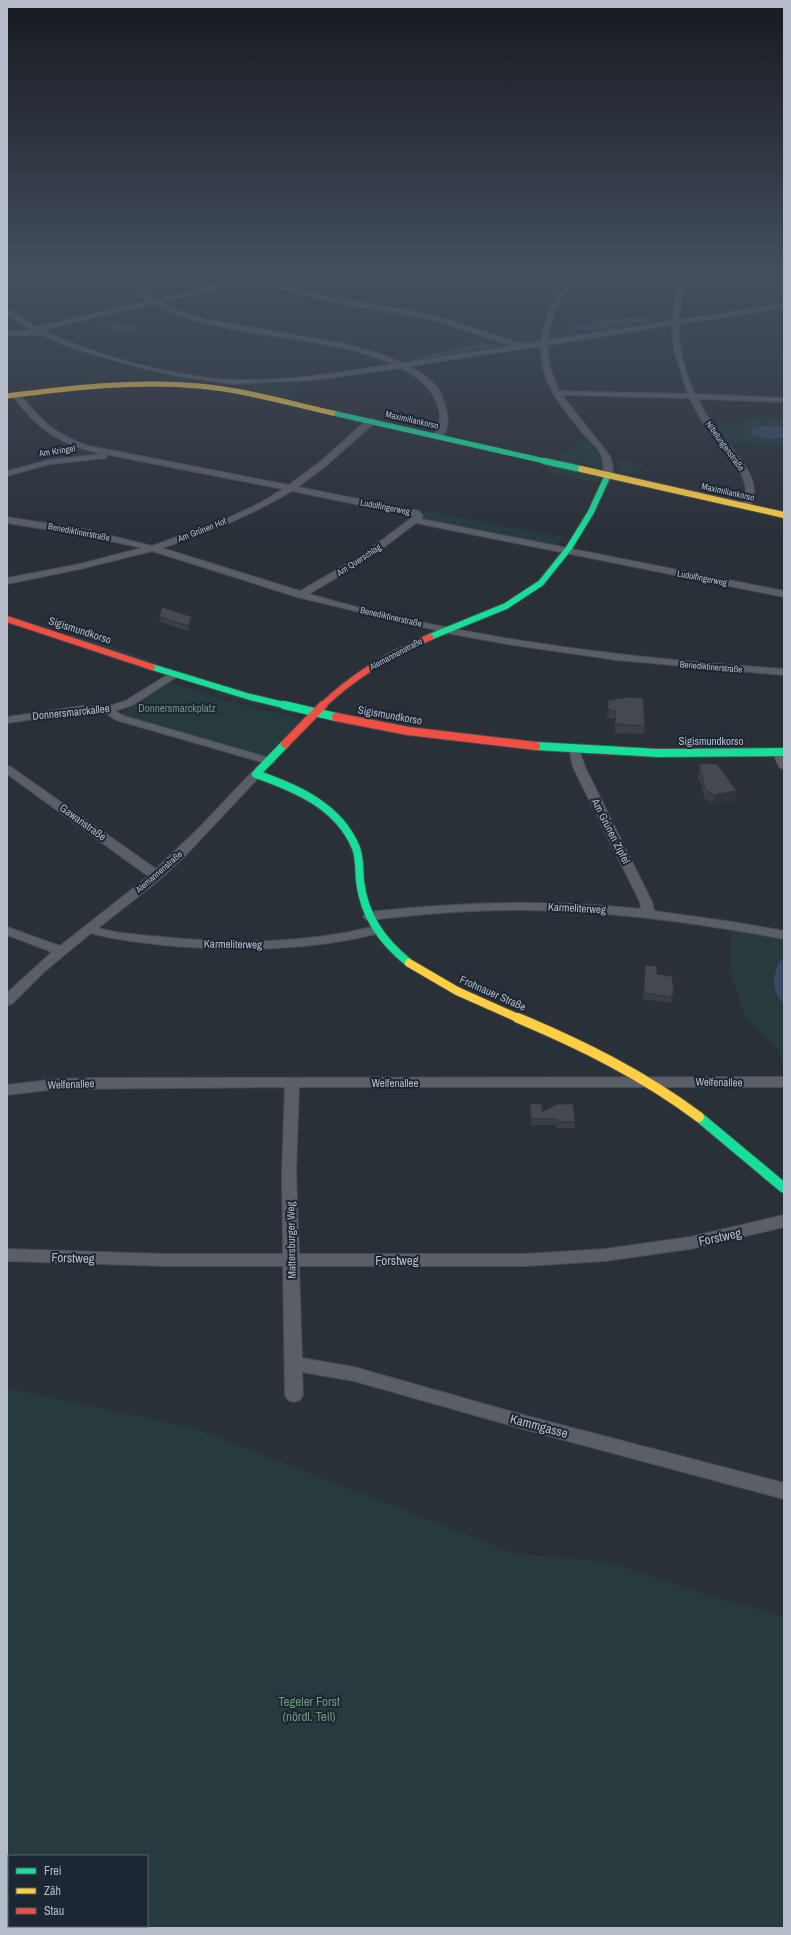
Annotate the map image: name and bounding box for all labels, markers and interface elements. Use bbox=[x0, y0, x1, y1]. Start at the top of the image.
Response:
street label: Maximiliankorso bbox=[384, 408, 440, 432]
street label: Nibelungenstraße bbox=[703, 419, 747, 473]
street label: Am Kringel bbox=[37, 442, 76, 460]
street label: Maximiliankorso bbox=[700, 480, 756, 504]
street label: Ludolfingerweg bbox=[359, 496, 412, 518]
street label: Am Grünen Hof bbox=[175, 515, 229, 545]
street label: Benediktinerstraße bbox=[47, 520, 111, 544]
street label: Am Querschlag bbox=[334, 541, 384, 579]
street label: Ludolfingerweg bbox=[676, 567, 729, 589]
street label: Benediktinerstraße bbox=[359, 604, 423, 630]
street label: Sigismundkorso bbox=[47, 613, 113, 647]
street label: Alemannenstraße bbox=[367, 635, 425, 673]
street label: Benediktinerstraße bbox=[679, 658, 743, 676]
street label: Donnersmarckallee bbox=[32, 701, 110, 723]
park label: Donnersmarckplatz bbox=[138, 701, 216, 715]
street label: Sigismundkorso bbox=[357, 702, 423, 728]
street label: Sigismundkorso bbox=[678, 734, 744, 748]
street label: Am Grünen Zipfel bbox=[588, 795, 633, 866]
street label: Gawanstraße bbox=[57, 800, 109, 844]
street label: Alemannenstraße bbox=[132, 848, 185, 896]
street label: Karmeliterweg bbox=[548, 899, 606, 917]
street label: Karmeliterweg bbox=[204, 936, 262, 952]
street label: Frohnauer Straße bbox=[458, 972, 528, 1014]
street label: Welfenallee bbox=[695, 1075, 743, 1089]
street label: Welfenallee bbox=[47, 1076, 95, 1092]
street label: Welfenallee bbox=[372, 1076, 418, 1090]
street label: Mattersburger Weg bbox=[283, 1201, 299, 1279]
street label: Forstweg bbox=[697, 1224, 743, 1250]
street label: Forstweg bbox=[51, 1249, 95, 1267]
street label: Forstweg bbox=[375, 1252, 419, 1269]
street label: Kammgasse bbox=[508, 1410, 570, 1442]
park label: Tegeler Forst (nördl. Teil) bbox=[278, 1693, 340, 1725]
legend bbox=[8, 1855, 148, 1927]
text: Frei bbox=[44, 1863, 62, 1879]
text: Zäh bbox=[44, 1883, 61, 1899]
text: Stau bbox=[44, 1903, 64, 1919]

